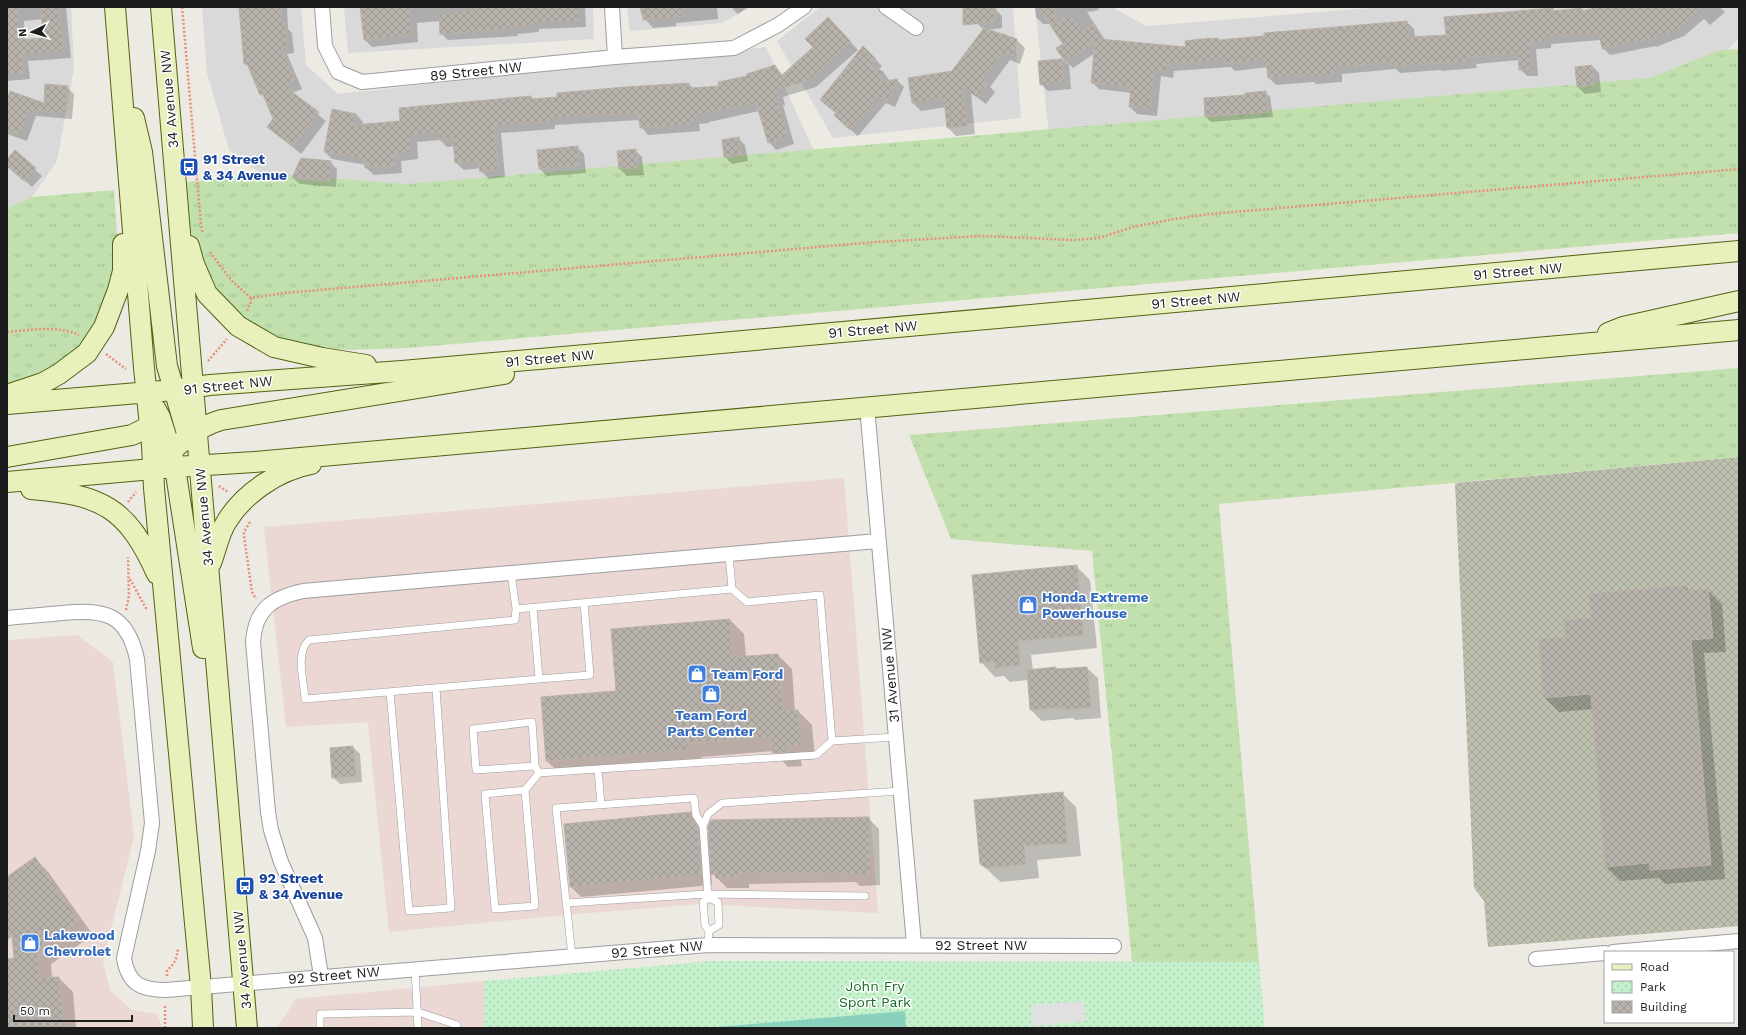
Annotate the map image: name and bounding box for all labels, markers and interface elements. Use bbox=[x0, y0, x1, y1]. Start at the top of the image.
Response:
north arrow bbox=[12, 12, 52, 52]
text: N bbox=[16, 28, 29, 37]
street label: 34 Avenue NW bbox=[157, 49, 181, 149]
street label: 89 Street NW bbox=[429, 58, 523, 84]
place label: 91 Street & 34 Avenue bbox=[203, 151, 287, 183]
bus stop icon: 91 Street & 34 Avenue bbox=[178, 156, 200, 178]
street label: 91 Street NW bbox=[1473, 259, 1563, 283]
street label: 91 Street NW bbox=[1151, 288, 1241, 312]
street label: 91 Street NW bbox=[828, 317, 918, 341]
street label: 91 Street NW bbox=[505, 346, 595, 370]
street label: 91 Street NW bbox=[183, 372, 273, 398]
street label: 34 Avenue NW bbox=[192, 467, 216, 567]
place label: Honda Extreme Powerhouse bbox=[1042, 589, 1149, 621]
shop icon: Honda Extreme Powerhouse bbox=[1017, 594, 1039, 616]
street label: 31 Avenue NW bbox=[878, 627, 902, 723]
shop icon: Team Ford bbox=[686, 663, 708, 685]
place label: Team Ford bbox=[711, 666, 783, 682]
shop icon: Team Ford Parts Center bbox=[700, 683, 722, 705]
place label: Team Ford Parts Center bbox=[667, 707, 755, 739]
place label: 92 Street & 34 Avenue bbox=[259, 870, 343, 902]
bus stop icon: 92 Street & 34 Avenue bbox=[234, 875, 256, 897]
street label: 34 Avenue NW bbox=[230, 910, 254, 1010]
place label: Lakewood Chevrolet bbox=[44, 927, 115, 959]
shop icon: Lakewood Chevrolet bbox=[19, 932, 41, 954]
street label: 92 Street NW bbox=[610, 937, 704, 961]
street label: 92 Street NW bbox=[935, 937, 1027, 953]
legend bbox=[1604, 951, 1734, 1023]
text: Road bbox=[1640, 960, 1669, 974]
street label: 92 Street NW bbox=[287, 963, 381, 987]
park label: John Fry Sport Park bbox=[839, 978, 911, 1010]
text: Park bbox=[1640, 980, 1666, 994]
scale bar bbox=[14, 997, 132, 1023]
text: Building bbox=[1640, 1000, 1687, 1014]
text: 50 m bbox=[20, 1004, 50, 1018]

